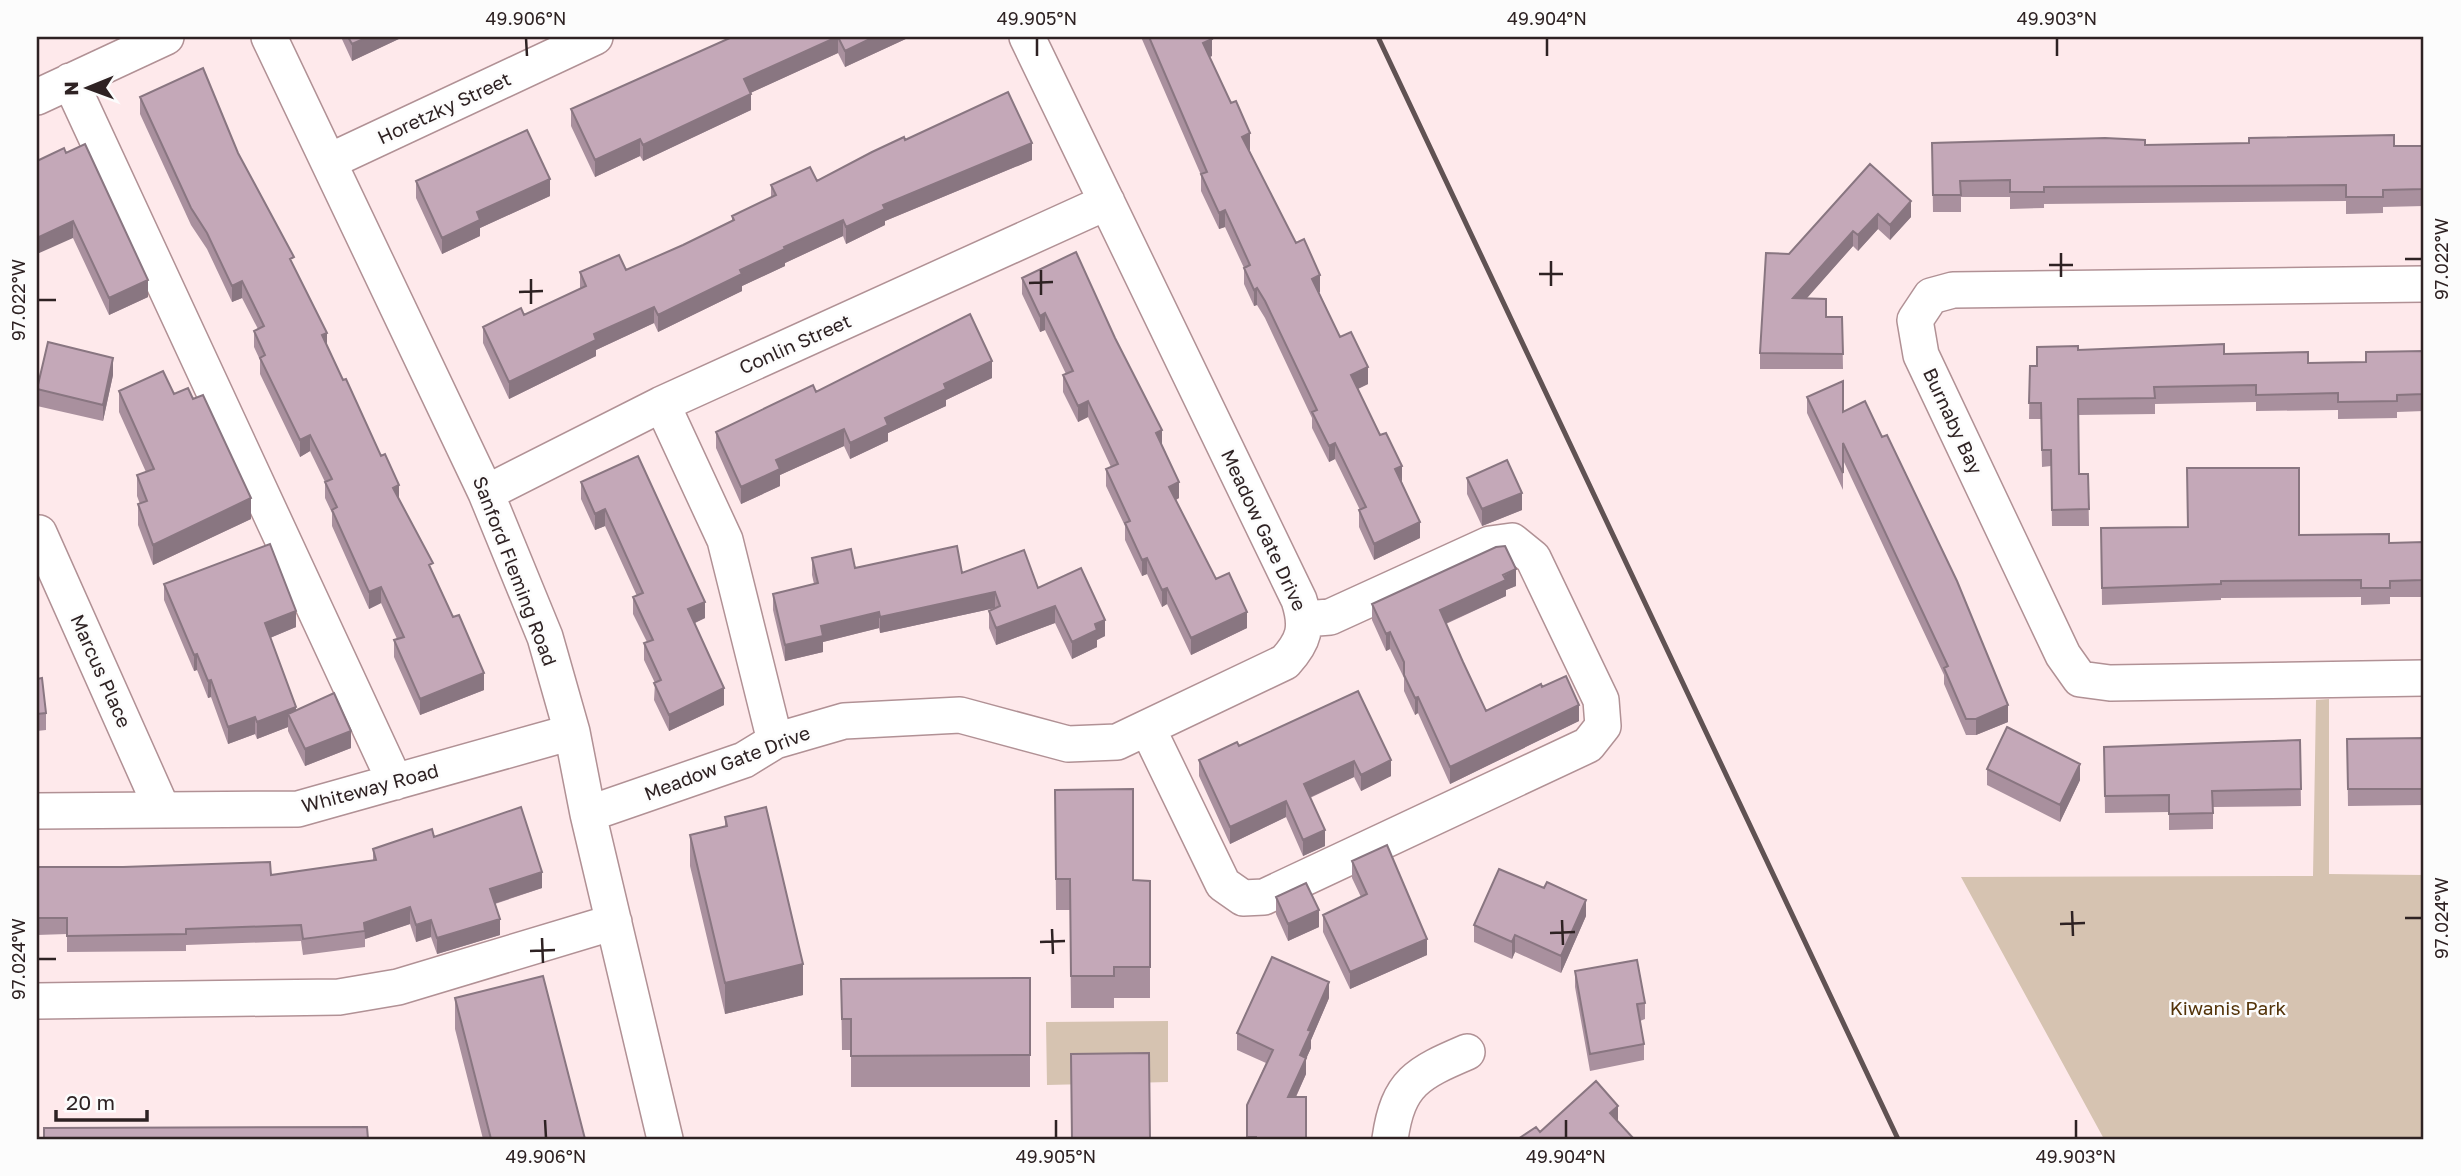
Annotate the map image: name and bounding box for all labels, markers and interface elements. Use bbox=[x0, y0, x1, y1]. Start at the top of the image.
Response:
text: 49.906°N bbox=[486, 7, 566, 29]
text: 49.905°N bbox=[997, 7, 1077, 29]
text: 49.904°N bbox=[1507, 7, 1587, 29]
text: 49.903°N bbox=[2017, 7, 2097, 29]
north arrow bbox=[52, 52, 122, 122]
street label: Horetzky Street bbox=[374, 67, 514, 148]
text: N bbox=[59, 81, 82, 96]
text: 97.022°W bbox=[2430, 218, 2452, 300]
text: 97.022°W bbox=[7, 259, 29, 341]
street label: Conlin Street bbox=[735, 309, 854, 378]
street label: Burnaby Bay bbox=[1919, 364, 1988, 478]
street label: Meadow Gate Drive bbox=[1217, 445, 1312, 614]
street label: Sanford Fleming Road bbox=[469, 473, 562, 669]
street label: Marcus Place bbox=[66, 611, 137, 731]
street label: Meadow Gate Drive bbox=[641, 720, 813, 805]
street label: Whiteway Road bbox=[299, 758, 441, 817]
text: 97.024°W bbox=[2430, 877, 2452, 959]
text: 97.024°W bbox=[7, 918, 29, 1000]
park label: Kiwanis Park bbox=[2170, 996, 2287, 1019]
scale bar bbox=[56, 1078, 147, 1122]
text: 20 m bbox=[66, 1089, 115, 1115]
text: 49.906°N bbox=[506, 1145, 586, 1167]
text: 49.905°N bbox=[1016, 1145, 1096, 1167]
text: 49.904°N bbox=[1526, 1145, 1606, 1167]
text: 49.903°N bbox=[2036, 1145, 2116, 1167]

